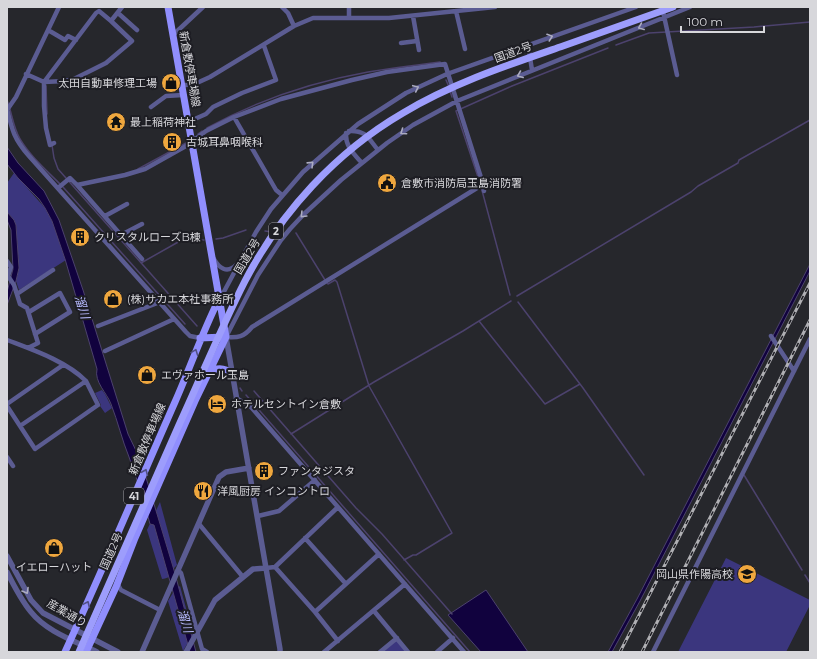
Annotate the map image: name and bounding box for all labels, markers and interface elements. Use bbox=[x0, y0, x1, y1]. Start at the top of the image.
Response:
scale bar bbox=[681, 8, 764, 34]
text: 100 m bbox=[687, 14, 723, 29]
one-way arrow bbox=[637, 23, 644, 31]
street label: 新倉敷停車場線 bbox=[176, 30, 204, 108]
one-way arrow bbox=[546, 33, 553, 41]
street label: 国道2号 bbox=[492, 39, 534, 65]
one-way arrow bbox=[516, 71, 523, 79]
shop icon: 太田自動車修理工場 bbox=[160, 72, 182, 94]
place label: 太田自動車修理工場 bbox=[58, 76, 157, 90]
one-way arrow bbox=[412, 85, 420, 93]
temple icon: 最上稲荷神社 bbox=[105, 111, 127, 133]
place label: 最上稲荷神社 bbox=[130, 115, 196, 129]
one-way arrow bbox=[401, 127, 408, 134]
building icon: 古城耳鼻咽喉科 bbox=[161, 131, 183, 153]
place label: 古城耳鼻咽喉科 bbox=[186, 135, 263, 149]
one-way arrow bbox=[306, 161, 314, 169]
public building icon: 倉敷市消防局玉島消防署 bbox=[376, 172, 398, 194]
place label: 倉敷市消防局玉島消防署 bbox=[401, 176, 522, 190]
one-way arrow bbox=[301, 210, 308, 218]
road number: 2 bbox=[269, 223, 283, 239]
building icon: クリスタルローズB棟 bbox=[69, 226, 91, 248]
place label: クリスタルローズB棟 bbox=[94, 230, 201, 244]
street label: 国道2号 bbox=[231, 236, 263, 276]
shop icon: (株)サカエ本社事務所 bbox=[102, 288, 124, 310]
place label: (株)サカエ本社事務所 bbox=[127, 292, 234, 306]
water label: 溜川 bbox=[72, 293, 94, 322]
one-way arrow bbox=[190, 349, 198, 357]
shop icon: エヴァホール玉島 bbox=[136, 364, 158, 386]
place label: エヴァホール玉島 bbox=[161, 368, 249, 382]
hotel icon: ホテルセントイン倉敷 bbox=[206, 393, 228, 415]
place label: ホテルセントイン倉敷 bbox=[231, 397, 341, 411]
street label: 新倉敷停車場線 bbox=[126, 401, 168, 477]
building icon: ファンタジスタ bbox=[253, 460, 275, 482]
place label: ファンタジスタ bbox=[278, 464, 355, 478]
one-way arrow bbox=[140, 469, 148, 476]
restaurant icon: 洋風厨房 インコントロ bbox=[192, 480, 214, 502]
place label: 洋風厨房 インコントロ bbox=[217, 484, 330, 498]
road number: 41 bbox=[124, 488, 144, 504]
street label: 国道2号 bbox=[97, 530, 125, 572]
shop icon: イエローハット bbox=[43, 537, 65, 559]
place label: イエローハット bbox=[16, 560, 92, 574]
school or university icon: 岡山県作陽高校 bbox=[736, 563, 758, 585]
place label: 岡山県作陽高校 bbox=[656, 567, 733, 581]
one-way arrow bbox=[21, 586, 28, 594]
street label: 産業通り bbox=[44, 596, 90, 630]
one-way arrow bbox=[82, 601, 90, 608]
water label: 溜川 bbox=[175, 607, 197, 636]

